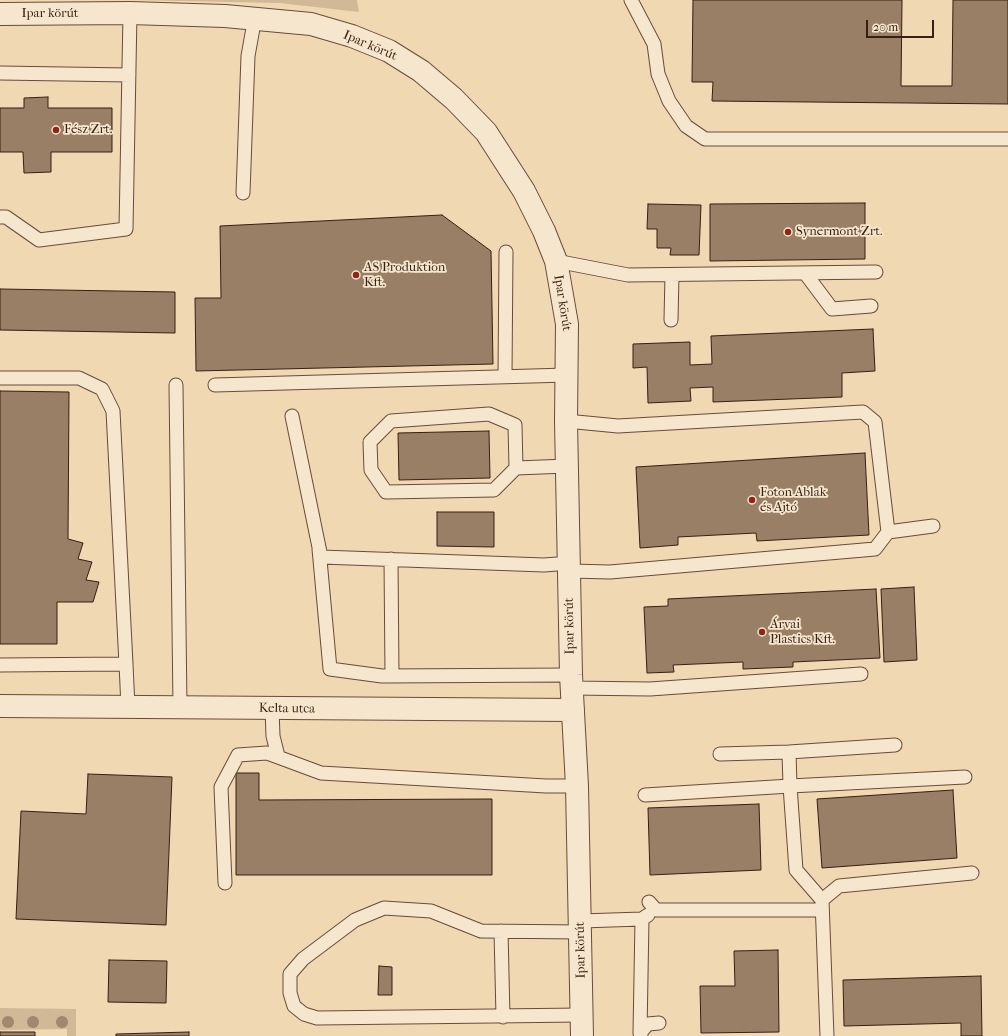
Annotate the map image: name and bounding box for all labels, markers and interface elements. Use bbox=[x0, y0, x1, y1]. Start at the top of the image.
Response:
street label: Ipar körút bbox=[22, 6, 78, 22]
scale bar bbox=[868, 12, 936, 38]
text: 20 m bbox=[873, 20, 898, 34]
street label: Ipar körút bbox=[341, 28, 399, 64]
place label: Fész Zrt. bbox=[64, 122, 112, 138]
marker: Fész Zrt. bbox=[51, 125, 61, 135]
place label: Synermont Zrt. bbox=[796, 224, 882, 240]
marker: Synermont Zrt. bbox=[783, 227, 793, 237]
place label: AS Produktion Kft. bbox=[364, 260, 445, 291]
marker: AS Produktion Kft. bbox=[351, 270, 361, 280]
street label: Ipar körút bbox=[550, 274, 574, 332]
place label: Foton Ablak és Ajtó bbox=[760, 485, 826, 516]
marker: Foton Ablak és Ajtó bbox=[747, 495, 757, 505]
street label: Ipar körút bbox=[562, 597, 578, 655]
place label: Árvai Plastics Kft. bbox=[770, 617, 835, 648]
marker: Árvai Plastics Kft. bbox=[757, 627, 767, 637]
street label: Kelta utca bbox=[259, 701, 315, 717]
street label: Ipar körút bbox=[573, 921, 589, 979]

